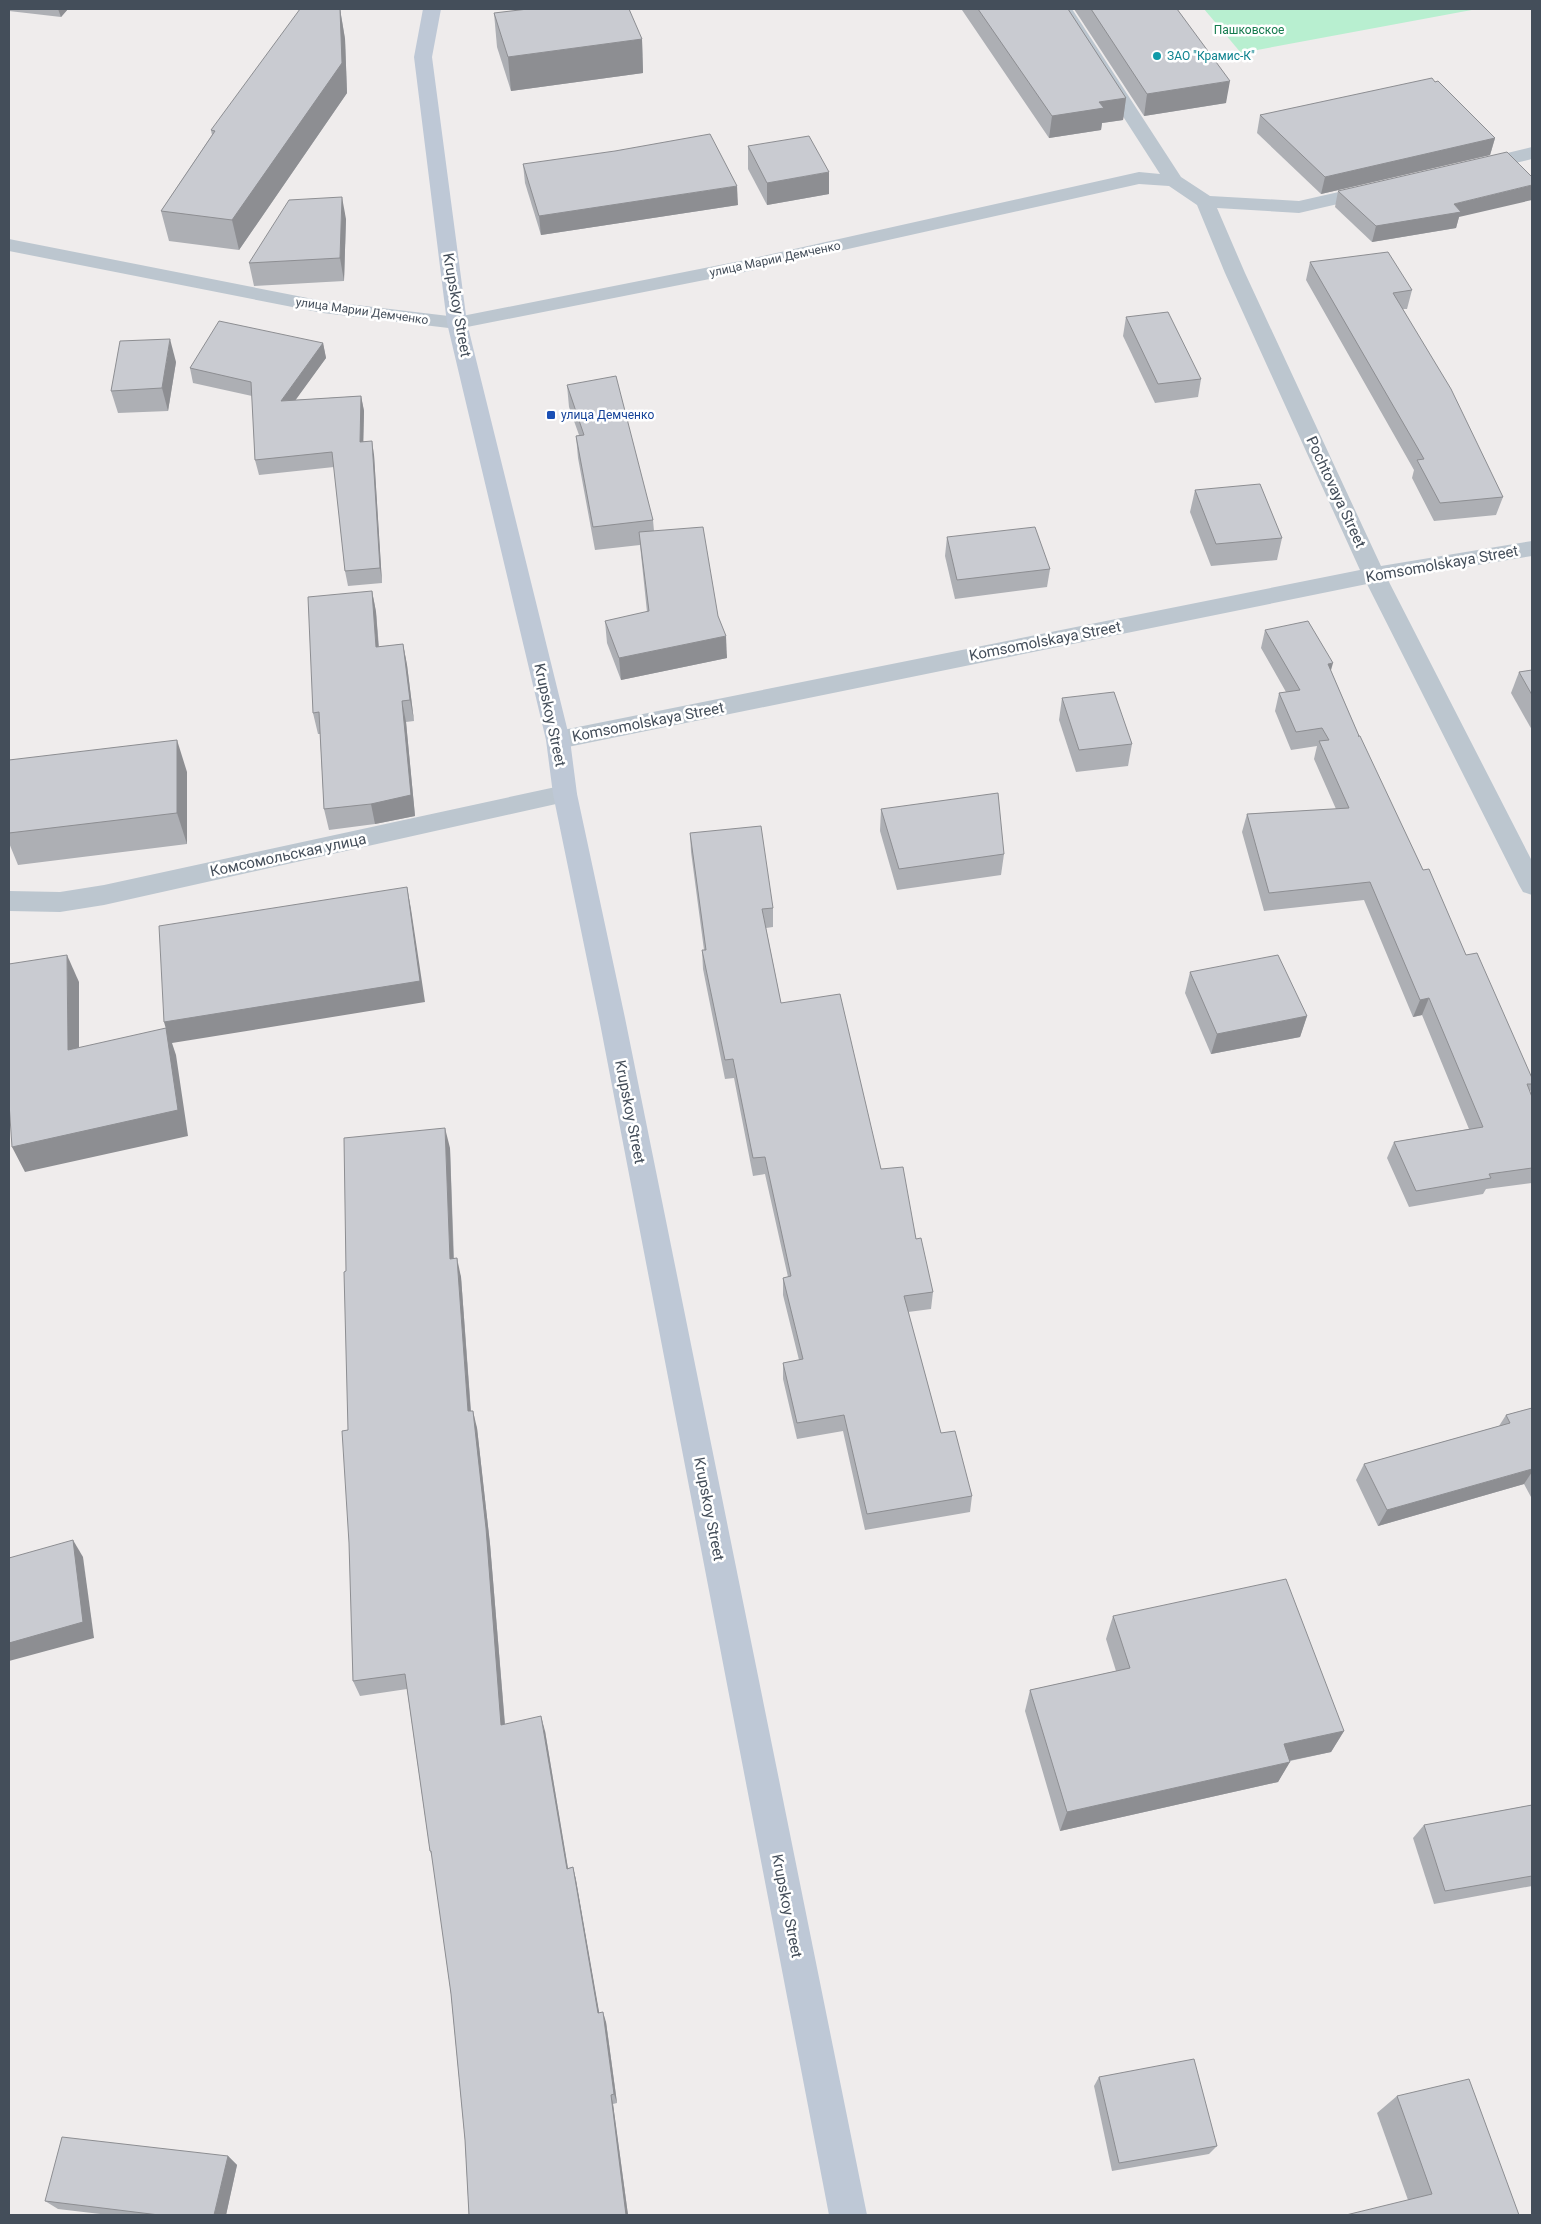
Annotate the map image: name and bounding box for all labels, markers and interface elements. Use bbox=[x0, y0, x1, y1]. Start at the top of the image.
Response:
park label: Пашковское bbox=[1214, 23, 1284, 37]
place label: ЗАО "Крамис-К" bbox=[1167, 49, 1255, 63]
marker: ЗАО "Крамис-К" bbox=[1151, 50, 1163, 62]
street label: улица Марии Демченко bbox=[708, 238, 842, 280]
street label: Krupskoy Street bbox=[439, 252, 475, 359]
street label: улица Марии Демченко bbox=[295, 295, 429, 327]
place label: улица Демченко bbox=[561, 408, 654, 422]
marker: улица Демченко bbox=[545, 409, 557, 421]
street label: Pochtovaya Street bbox=[1302, 433, 1370, 551]
street label: Komsomolskaya Street bbox=[1364, 542, 1520, 586]
street label: Komsomolskaya Street bbox=[967, 617, 1123, 665]
street label: Krupskoy Street bbox=[530, 662, 570, 768]
street label: Komsomolskaya Street bbox=[570, 698, 726, 746]
street label: Комсомольская улица bbox=[208, 830, 368, 880]
street label: Krupskoy Street bbox=[611, 1059, 649, 1166]
street label: Krupskoy Street bbox=[690, 1456, 728, 1563]
street label: Krupskoy Street bbox=[768, 1853, 806, 1960]

